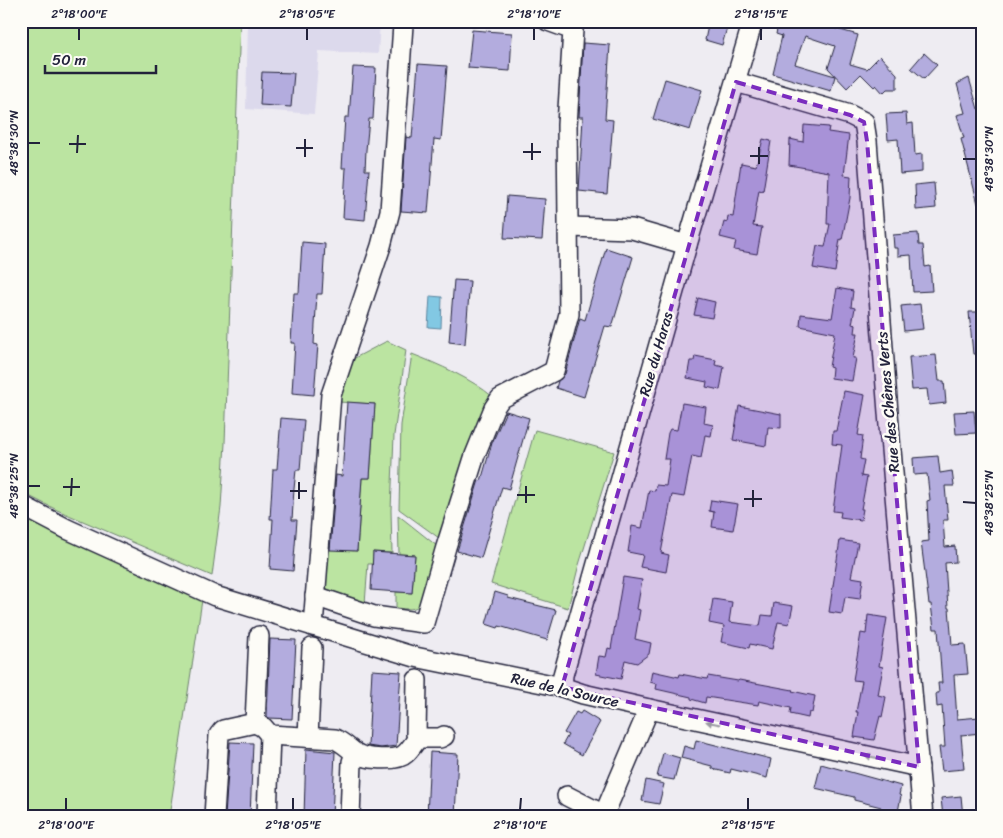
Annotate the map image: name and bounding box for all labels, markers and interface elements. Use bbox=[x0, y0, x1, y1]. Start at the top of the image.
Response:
text: 2°18'00"E bbox=[51, 3, 108, 25]
text: 2°18'05"E bbox=[279, 3, 336, 25]
text: 2°18'10"E bbox=[507, 3, 562, 25]
text: 2°18'15"E bbox=[734, 3, 789, 25]
scale bar bbox=[45, 42, 156, 74]
text: 50 m bbox=[52, 47, 87, 73]
text: 48°38'30"N bbox=[3, 110, 25, 176]
text: 48°38'30"N bbox=[978, 126, 1000, 192]
street label: Rue du Haras bbox=[632, 308, 681, 399]
street label: Rue des Chênes Verts bbox=[869, 330, 907, 473]
text: 48°38'25"N bbox=[3, 452, 25, 519]
text: 48°38'25"N bbox=[978, 469, 1000, 536]
street label: Rue de la Source bbox=[509, 665, 622, 715]
one-way arrow bbox=[705, 719, 720, 727]
one-way arrow bbox=[864, 753, 879, 761]
text: 2°18'00"E bbox=[38, 814, 95, 836]
text: 2°18'05"E bbox=[265, 814, 322, 836]
text: 2°18'10"E bbox=[493, 814, 548, 836]
text: 2°18'15"E bbox=[721, 814, 776, 836]

